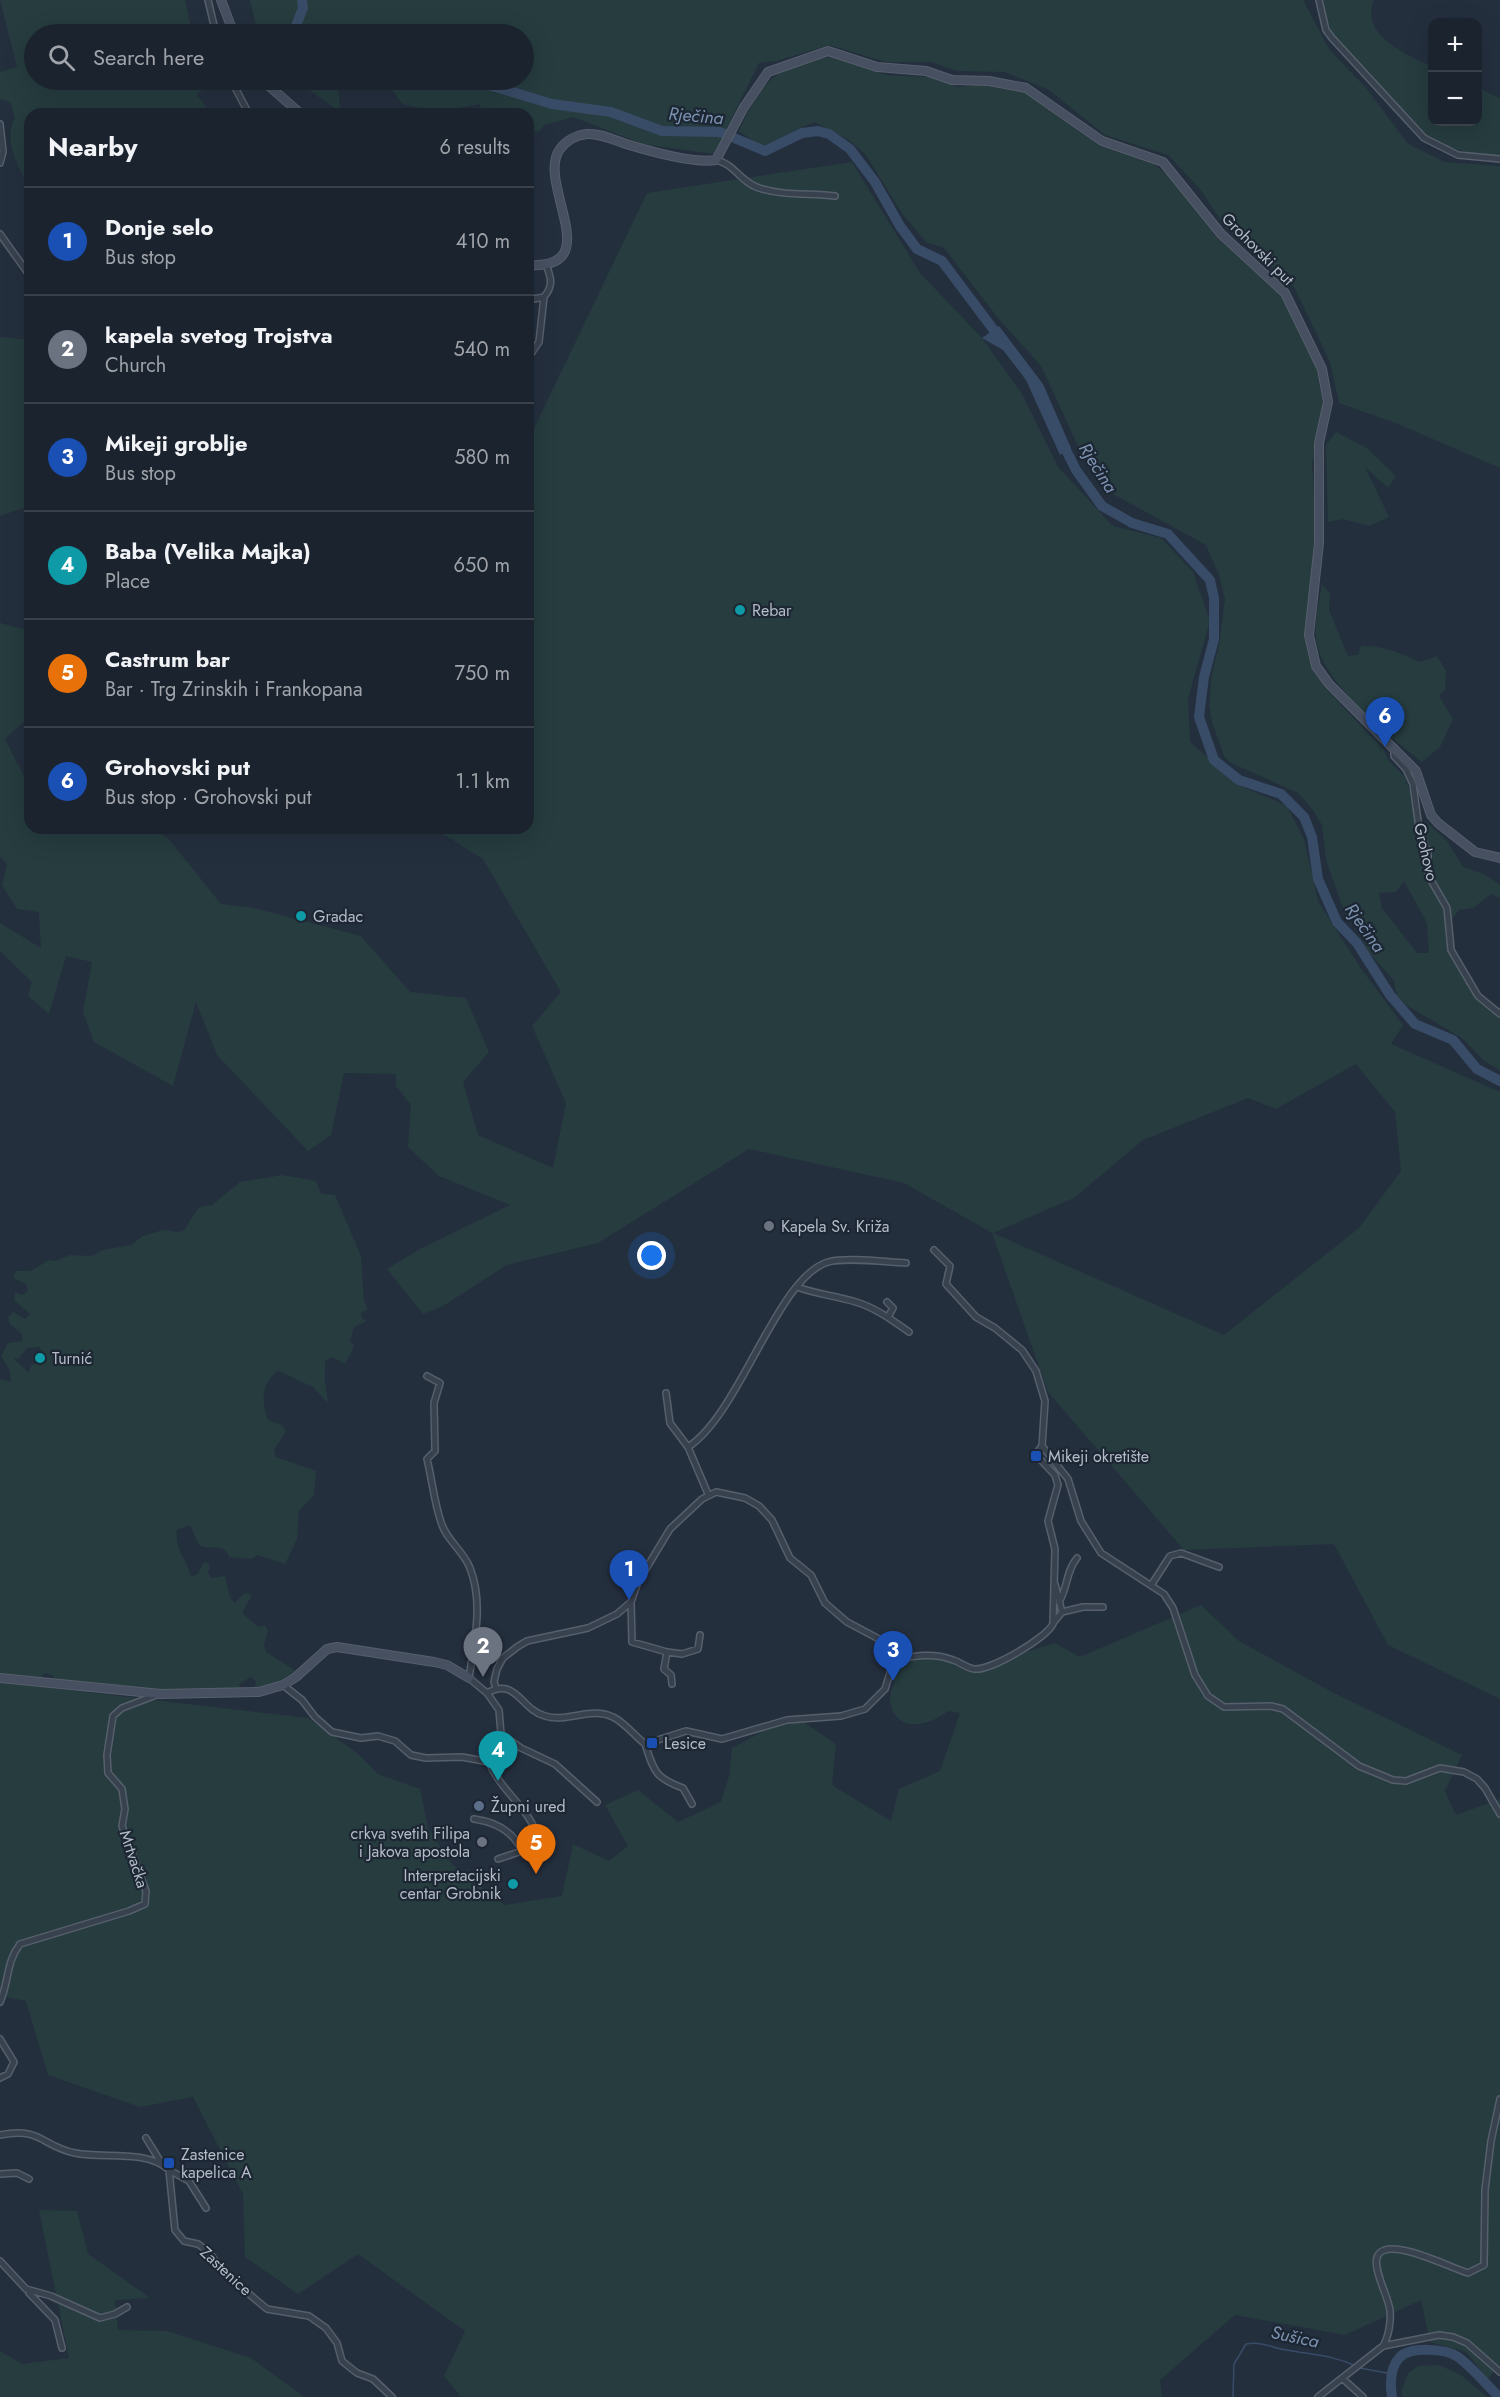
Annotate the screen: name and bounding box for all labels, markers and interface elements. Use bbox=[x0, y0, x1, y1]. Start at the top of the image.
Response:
map controls bbox=[1428, 18, 1482, 126]
button: + bbox=[1428, 18, 1482, 72]
search box bbox=[24, 24, 534, 90]
icon: search bbox=[45, 41, 78, 74]
text: Search here bbox=[93, 41, 204, 73]
button: − bbox=[1428, 72, 1482, 126]
water label: Rječina bbox=[667, 101, 725, 131]
text: Nearby bbox=[48, 128, 137, 166]
text: 6 results bbox=[440, 133, 510, 162]
street label: Grohovski put bbox=[1217, 208, 1300, 291]
text: Donje selo bbox=[105, 211, 214, 243]
text: 1 bbox=[62, 227, 73, 256]
text: 410 m bbox=[456, 227, 510, 256]
text: Bus stop bbox=[105, 243, 176, 272]
text: kapela svetog Trojstva bbox=[105, 319, 333, 351]
text: 2 bbox=[61, 335, 74, 364]
text: 540 m bbox=[453, 335, 510, 364]
text: Church bbox=[105, 351, 166, 380]
text: Mikeji groblje bbox=[105, 427, 248, 459]
water label: Rječina bbox=[1072, 438, 1124, 498]
text: 3 bbox=[61, 443, 74, 472]
text: 580 m bbox=[454, 443, 510, 472]
text: Bus stop bbox=[105, 459, 176, 488]
text: Baba (Velika Majka) bbox=[105, 535, 311, 567]
text: 4 bbox=[61, 551, 74, 580]
text: 650 m bbox=[454, 551, 510, 580]
text: Place bbox=[105, 567, 150, 596]
place label: Rebar bbox=[752, 599, 792, 622]
marker: Rebar bbox=[733, 603, 747, 617]
text: Castrum bar bbox=[105, 643, 230, 675]
text: 5 bbox=[61, 659, 74, 688]
text: 750 m bbox=[455, 659, 510, 688]
text: Bar · Trg Zrinskih i Frankopana bbox=[105, 675, 363, 704]
pin: 6 bbox=[1366, 698, 1404, 747]
text: Grohovski put bbox=[105, 751, 250, 783]
text: 6 bbox=[61, 767, 74, 796]
text: 1.1 km bbox=[456, 767, 510, 796]
text: Bus stop · Grohovski put bbox=[105, 783, 312, 812]
street label: Grohovo bbox=[1408, 821, 1444, 883]
water label: Rječina bbox=[1339, 898, 1391, 958]
place label: Gradac bbox=[313, 905, 363, 928]
marker: Gradac bbox=[294, 909, 308, 923]
place label: Kapela Sv. Križa bbox=[781, 1215, 889, 1238]
marker: Kapela Sv. Križa bbox=[762, 1219, 776, 1233]
your location bbox=[637, 1241, 666, 1270]
place label: Turnić bbox=[52, 1347, 92, 1370]
marker: Turnić bbox=[33, 1351, 47, 1365]
place label: Mikeji okretište bbox=[1048, 1445, 1149, 1468]
marker: Mikeji okretište bbox=[1029, 1449, 1043, 1463]
pin: 1 bbox=[610, 1550, 648, 1600]
pin: 2 bbox=[464, 1628, 502, 1677]
pin: 3 bbox=[874, 1632, 912, 1681]
pin: 4 bbox=[478, 1732, 518, 1781]
place label: Lesice bbox=[664, 1732, 706, 1755]
marker: Lesice bbox=[645, 1736, 659, 1750]
place label: Župni ured bbox=[491, 1795, 566, 1818]
marker: Župni ured bbox=[472, 1799, 486, 1813]
place label: crkva svetih Filipa i Jakova apostola bbox=[351, 1822, 470, 1863]
pin: 5 bbox=[516, 1824, 556, 1874]
street label: Mrtvačka bbox=[114, 1827, 154, 1891]
marker: crkva svetih Filipa i Jakova apostola bbox=[475, 1835, 489, 1849]
place label: Interpretacijski centar Grobnik bbox=[400, 1864, 502, 1905]
marker: Interpretacijski centar Grobnik bbox=[506, 1877, 520, 1891]
place label: Zastenice kapelica A bbox=[181, 2143, 252, 2184]
marker: Zastenice kapelica A bbox=[162, 2156, 176, 2170]
street label: Zastenice bbox=[195, 2241, 257, 2301]
water label: Sušica bbox=[1269, 2319, 1322, 2355]

